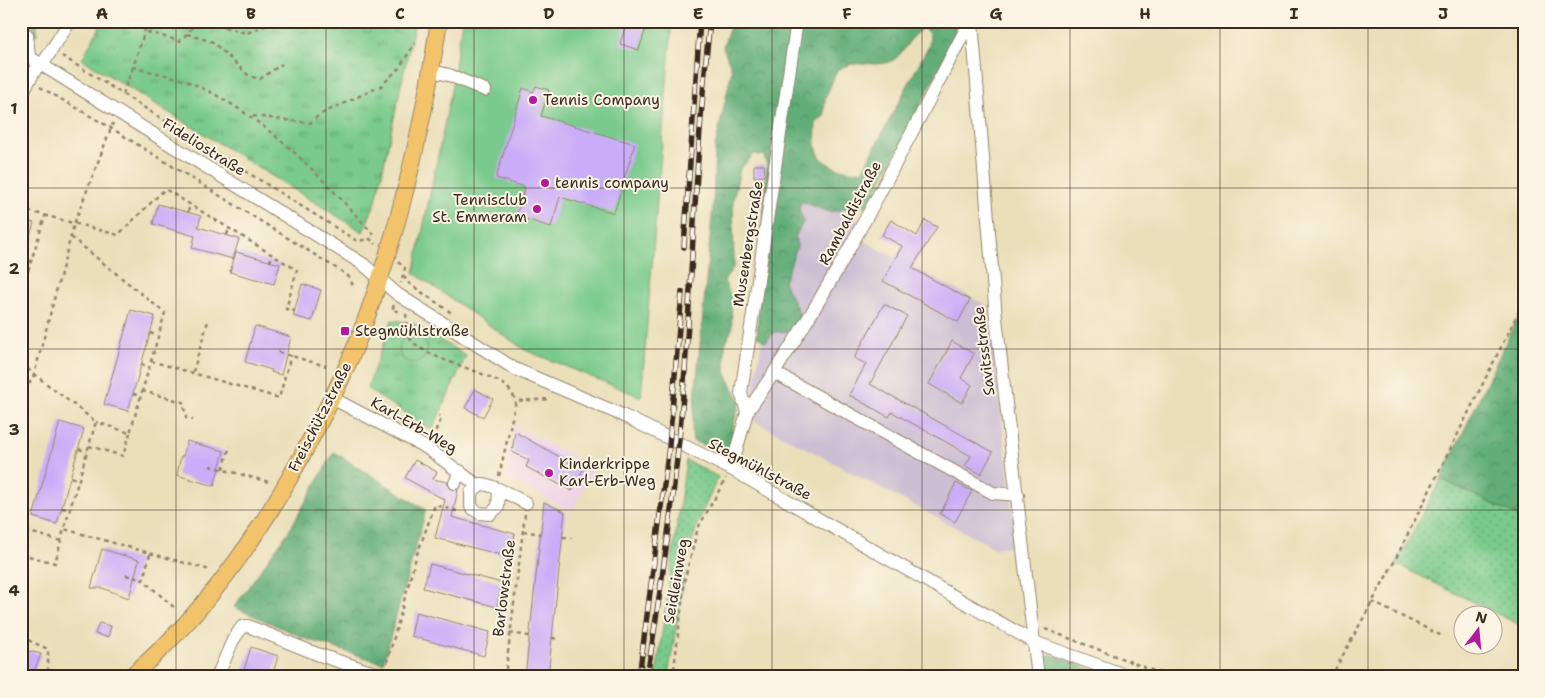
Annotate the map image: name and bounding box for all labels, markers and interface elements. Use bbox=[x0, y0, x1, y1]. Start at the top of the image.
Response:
text: A bbox=[96, 3, 108, 24]
text: B bbox=[246, 3, 256, 24]
text: C bbox=[395, 3, 405, 24]
text: D bbox=[543, 3, 555, 24]
text: E bbox=[693, 3, 703, 24]
text: F bbox=[842, 3, 852, 24]
text: G bbox=[990, 3, 1003, 24]
text: H bbox=[1139, 3, 1151, 24]
text: I bbox=[1290, 3, 1299, 24]
text: J bbox=[1438, 3, 1448, 24]
place label: Tennis Company bbox=[543, 90, 660, 110]
marker: Tennis Company bbox=[527, 94, 539, 106]
text: 1 bbox=[10, 98, 18, 119]
street label: Fideliostraße bbox=[159, 113, 249, 181]
street label: Rambaldistraße bbox=[814, 157, 886, 269]
place label: tennis company bbox=[555, 173, 669, 193]
marker: tennis company bbox=[539, 177, 551, 189]
street label: Musenbergstraße bbox=[728, 180, 768, 308]
place label: Tennisclub St. Emmeram bbox=[432, 190, 527, 227]
marker: Tennisclub St. Emmeram bbox=[531, 203, 543, 215]
text: 2 bbox=[8, 258, 20, 279]
street label: Savitsstraße bbox=[969, 305, 999, 397]
place label: Stegmühlstraße bbox=[355, 321, 469, 341]
marker: Stegmühlstraße bbox=[339, 325, 351, 337]
street label: Freischützstraße bbox=[284, 359, 356, 475]
street label: Karl-Erb-Weg bbox=[367, 392, 461, 458]
text: 3 bbox=[8, 419, 20, 440]
street label: Stegmühlstraße bbox=[705, 433, 815, 505]
place label: Kinderkrippe Karl-Erb-Weg bbox=[559, 454, 656, 491]
marker: Kinderkrippe Karl-Erb-Weg bbox=[543, 467, 555, 479]
street label: Seidleinweg bbox=[659, 537, 693, 625]
street label: Barlowstraße bbox=[488, 538, 520, 638]
text: 4 bbox=[8, 580, 20, 601]
north arrow bbox=[1452, 606, 1502, 656]
text: N bbox=[1474, 607, 1489, 628]

